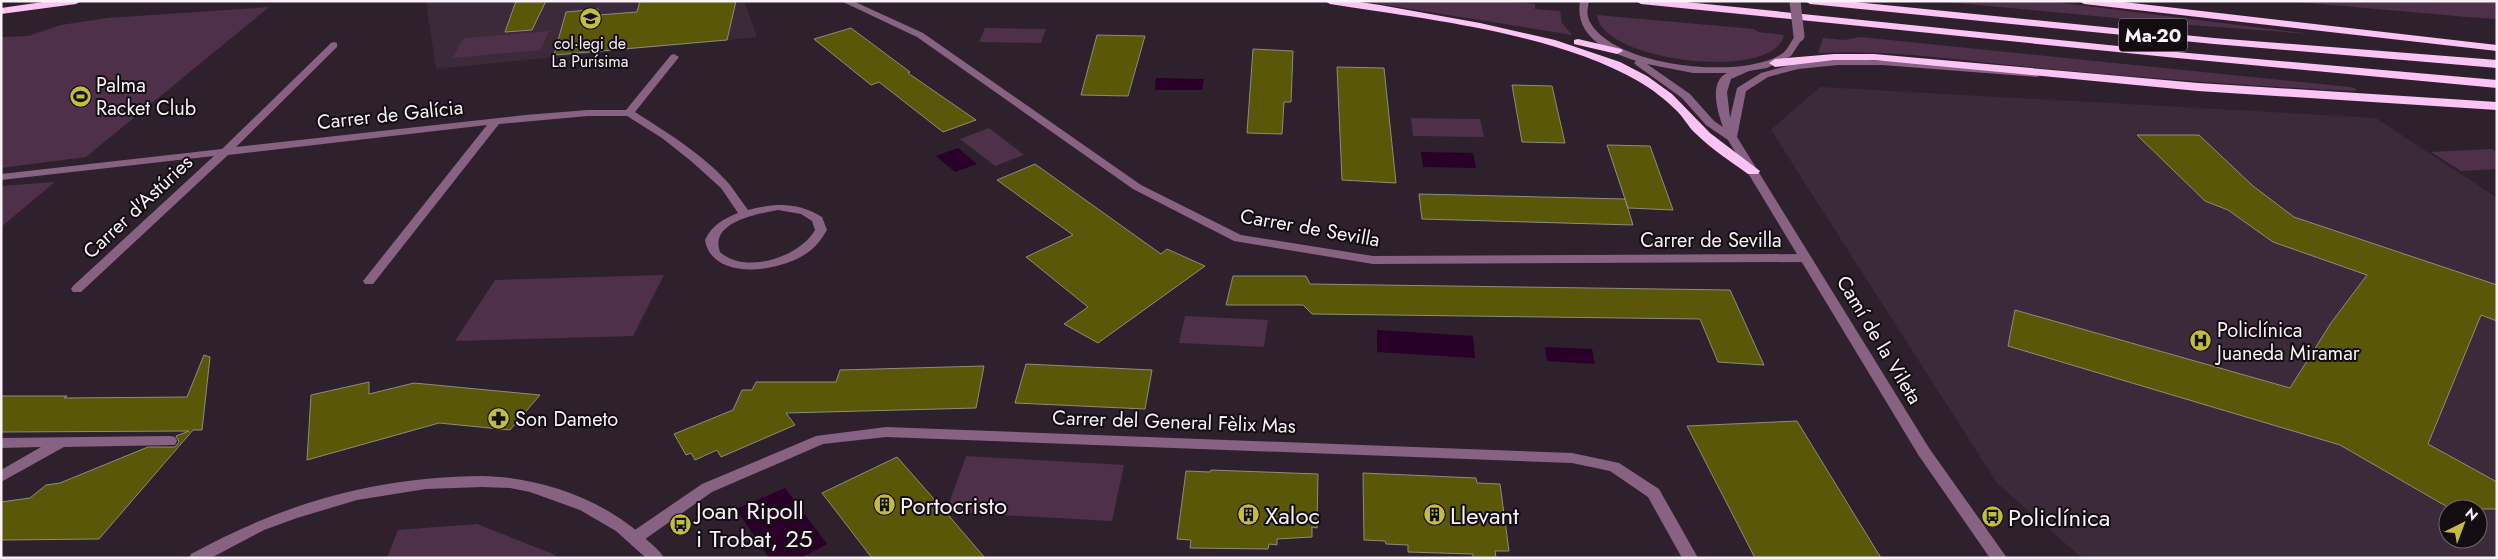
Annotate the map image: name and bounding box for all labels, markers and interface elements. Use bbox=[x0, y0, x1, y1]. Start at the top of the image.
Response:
school or university icon: col·legi de La Purísima bbox=[578, 7, 602, 31]
road number: Ma-20 bbox=[2119, 18, 2187, 52]
place label: col·legi de La Purísima bbox=[552, 32, 628, 73]
place label: Palma Racket Club bbox=[96, 71, 196, 123]
sports icon: Palma Racket Club bbox=[68, 85, 92, 109]
street label: Carrer de Galícia bbox=[315, 93, 465, 137]
street label: Carrer d'Astúries bbox=[77, 148, 199, 266]
street label: Carrer de Sevilla bbox=[1238, 201, 1382, 255]
street label: Carrer de Sevilla bbox=[1640, 226, 1782, 255]
street label: Camí de la Vileta bbox=[1829, 270, 1929, 410]
place label: Policlínica Juaneda Miramar bbox=[2214, 316, 2360, 368]
hospital icon: Policlínica Juaneda Miramar bbox=[2189, 329, 2213, 353]
street label: Carrer del General Fèlix Mas bbox=[1052, 403, 1296, 441]
place label: Son Dameto bbox=[515, 405, 618, 434]
pharmacy icon: Son Dameto bbox=[487, 407, 511, 431]
place label: Portocristo bbox=[900, 488, 1007, 523]
place label: Joan Ripoll i Trobat, 25 bbox=[693, 493, 812, 556]
building icon: Portocristo bbox=[872, 493, 896, 517]
place label: Xaloc bbox=[1265, 498, 1320, 533]
place label: Llevant bbox=[1450, 498, 1519, 533]
north arrow bbox=[2438, 499, 2488, 549]
place label: Policlínica bbox=[2008, 500, 2110, 535]
building icon: Xaloc bbox=[1237, 503, 1261, 527]
building icon: Llevant bbox=[1422, 503, 1446, 527]
text: N bbox=[2461, 503, 2483, 525]
bus stop icon: Policlínica bbox=[1980, 505, 2004, 529]
bus stop icon: Joan Ripoll i Trobat, 25 bbox=[668, 512, 692, 536]

